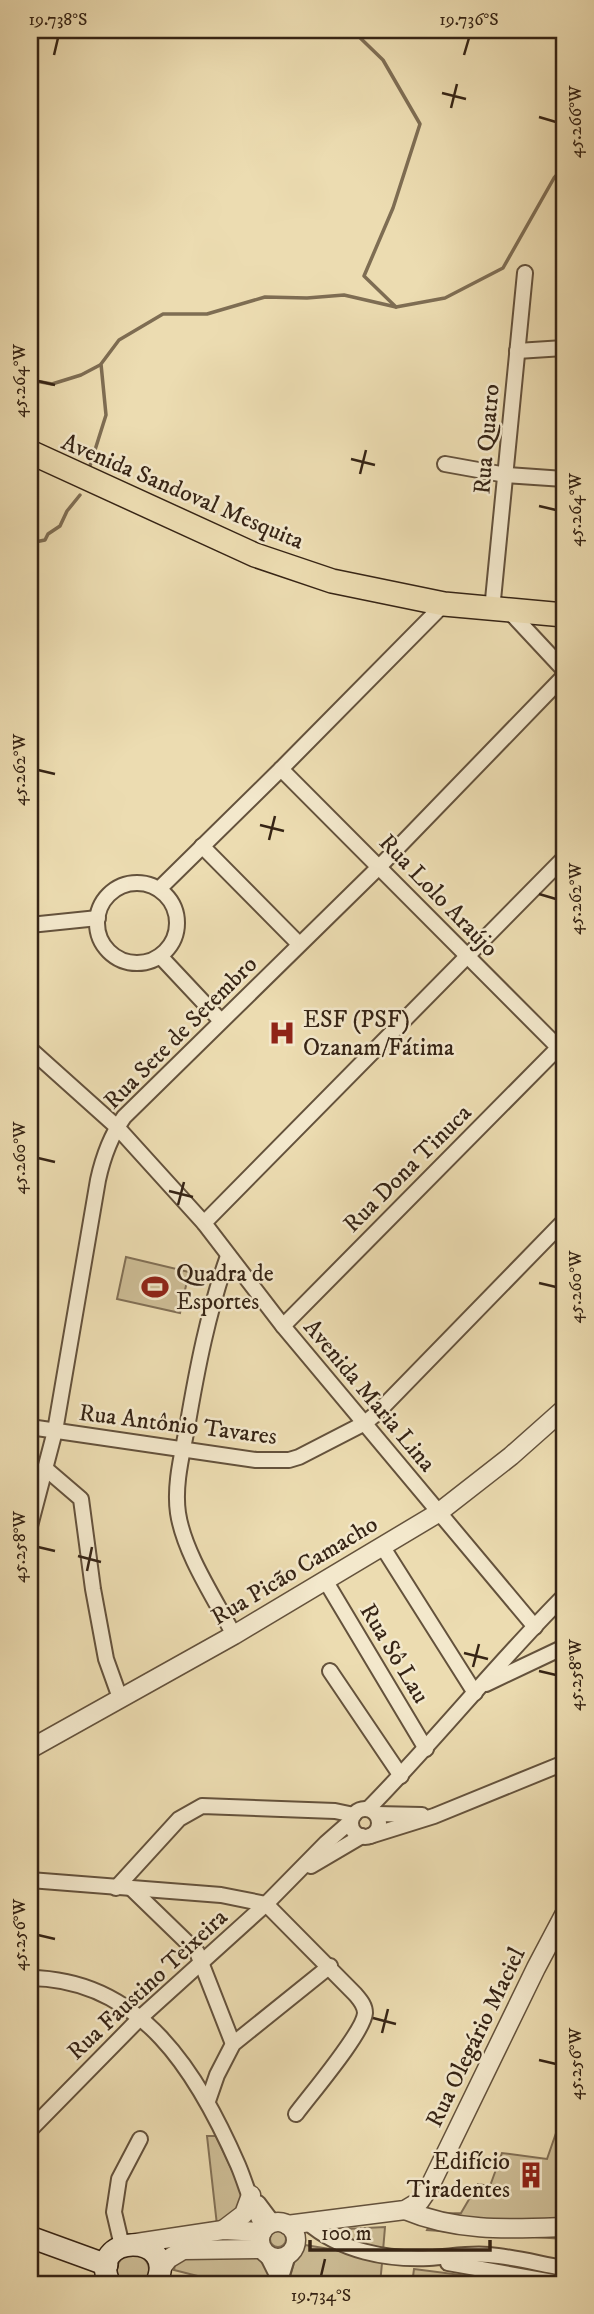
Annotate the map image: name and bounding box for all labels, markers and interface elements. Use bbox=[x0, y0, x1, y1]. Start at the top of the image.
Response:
text: 19.738°S bbox=[28, 9, 88, 31]
text: 19.736°S bbox=[439, 9, 499, 31]
text: 45.266°W bbox=[565, 85, 587, 158]
text: 45.264°W bbox=[9, 344, 31, 418]
street label: Rua Quatro bbox=[467, 383, 507, 496]
street label: Avenida Sandoval Mesquita bbox=[57, 427, 309, 557]
text: 45.264°W bbox=[565, 473, 587, 547]
text: 45.262°W bbox=[9, 733, 31, 806]
street label: Rua Lolo Araújo bbox=[372, 828, 504, 963]
text: 45.262°W bbox=[565, 862, 587, 935]
street label: Rua Sete de Setembro bbox=[98, 950, 264, 1116]
place label: ESF (PSF) Ozanam/Fátima bbox=[303, 1005, 455, 1063]
hospital icon: ESF (PSF) Ozanam/Fátima bbox=[267, 1018, 297, 1048]
street label: Rua Dona Tinuca bbox=[337, 1098, 479, 1239]
text: 45.260°W bbox=[9, 1121, 31, 1195]
text: 45.260°W bbox=[565, 1250, 587, 1324]
place label: Quadra de Esportes bbox=[176, 1259, 274, 1317]
sports icon: Quadra de Esportes bbox=[140, 1272, 170, 1302]
street label: Avenida Maria Lina bbox=[297, 1313, 442, 1479]
street label: Rua Antônio Tavares bbox=[77, 1398, 279, 1452]
street label: Rua Picão Camacho bbox=[206, 1509, 383, 1632]
text: 45.258°W bbox=[9, 1511, 31, 1583]
street label: Rua Sô Lau bbox=[353, 1598, 436, 1709]
text: 45.258°W bbox=[565, 1639, 587, 1711]
text: 45.256°W bbox=[9, 1898, 31, 1971]
street label: Rua Faustino Teixeira bbox=[61, 1902, 235, 2067]
street label: Rua Olegário Maciel bbox=[419, 1942, 533, 2132]
text: 45.256°W bbox=[565, 2027, 587, 2100]
place label: Edifício Tiradentes bbox=[407, 2147, 510, 2205]
building icon: Edifício Tiradentes bbox=[516, 2160, 546, 2190]
scale bar bbox=[310, 2209, 491, 2253]
text: 100 m bbox=[321, 2221, 372, 2247]
text: 19.734°S bbox=[291, 2285, 351, 2307]

